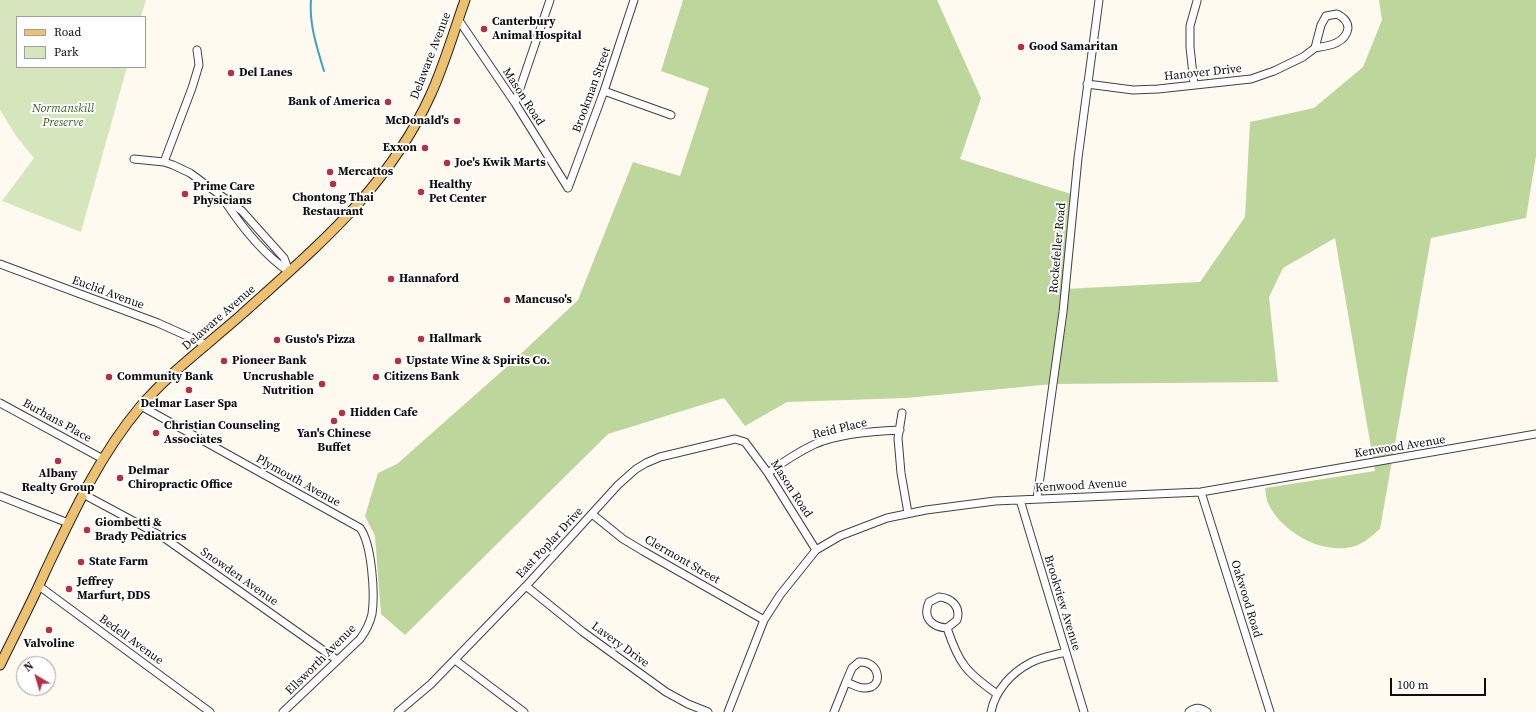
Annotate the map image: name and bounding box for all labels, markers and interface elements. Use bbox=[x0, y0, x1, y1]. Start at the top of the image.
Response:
street label: Delaware Avenue bbox=[408, 10, 454, 102]
place label: Canterbury Animal Hospital bbox=[492, 15, 582, 43]
legend bbox=[16, 16, 146, 68]
text: Road bbox=[54, 24, 81, 40]
marker: Canterbury Animal Hospital bbox=[479, 24, 489, 34]
place label: Good Samaritan bbox=[1029, 40, 1118, 54]
marker: Good Samaritan bbox=[1016, 42, 1026, 52]
text: Park bbox=[54, 44, 79, 60]
street label: Brookman Street bbox=[570, 45, 614, 135]
street label: Hanover Drive bbox=[1164, 62, 1242, 84]
place label: Del Lanes bbox=[239, 66, 292, 80]
street label: Mason Road bbox=[499, 66, 547, 128]
marker: Del Lanes bbox=[226, 68, 236, 78]
place label: Bank of America bbox=[288, 95, 380, 109]
marker: Bank of America bbox=[383, 97, 393, 107]
park label: Normanskill Preserve bbox=[32, 102, 94, 130]
place label: McDonald's bbox=[385, 114, 449, 128]
marker: McDonald's bbox=[452, 116, 462, 126]
place label: Exxon bbox=[383, 141, 417, 155]
marker: Exxon bbox=[420, 143, 430, 153]
place label: Joe's Kwik Marts bbox=[455, 156, 546, 170]
marker: Joe's Kwik Marts bbox=[442, 158, 452, 168]
place label: Mercattos bbox=[338, 165, 393, 179]
marker: Mercattos bbox=[325, 167, 335, 177]
place label: Healthy Pet Center bbox=[429, 178, 486, 206]
marker: Chontong Thai Restaurant bbox=[328, 179, 338, 189]
place label: Prime Care Physicians bbox=[193, 180, 255, 208]
marker: Healthy Pet Center bbox=[416, 187, 426, 197]
marker: Prime Care Physicians bbox=[180, 189, 190, 199]
place label: Chontong Thai Restaurant bbox=[292, 191, 374, 219]
street label: Rockefeller Road bbox=[1047, 202, 1069, 294]
place label: Hannaford bbox=[399, 272, 459, 286]
street label: Euclid Avenue bbox=[70, 273, 146, 313]
marker: Hannaford bbox=[386, 274, 396, 284]
street label: Delaware Avenue bbox=[180, 282, 258, 354]
place label: Mancuso's bbox=[515, 293, 572, 307]
marker: Mancuso's bbox=[502, 295, 512, 305]
place label: Hallmark bbox=[429, 332, 482, 346]
place label: Gusto's Pizza bbox=[285, 333, 355, 347]
marker: Hallmark bbox=[416, 334, 426, 344]
marker: Gusto's Pizza bbox=[272, 335, 282, 345]
place label: Pioneer Bank bbox=[232, 354, 307, 368]
place label: Upstate Wine & Spirits Co. bbox=[406, 354, 550, 368]
marker: Pioneer Bank bbox=[219, 356, 229, 366]
marker: Upstate Wine & Spirits Co. bbox=[393, 356, 403, 366]
place label: Community Bank bbox=[117, 370, 213, 384]
place label: Uncrushable Nutrition bbox=[243, 370, 314, 398]
place label: Citizens Bank bbox=[384, 370, 459, 384]
marker: Community Bank bbox=[104, 372, 114, 382]
marker: Citizens Bank bbox=[371, 372, 381, 382]
marker: Uncrushable Nutrition bbox=[317, 379, 327, 389]
marker: Delmar Laser Spa bbox=[184, 385, 194, 395]
street label: Burhans Place bbox=[20, 396, 94, 446]
place label: Delmar Laser Spa bbox=[141, 397, 237, 411]
place label: Hidden Cafe bbox=[350, 406, 418, 420]
marker: Hidden Cafe bbox=[337, 408, 347, 418]
marker: Yan's Chinese Buffet bbox=[329, 416, 339, 426]
street label: Reid Place bbox=[811, 416, 869, 442]
place label: Christian Counseling Associates bbox=[164, 419, 280, 447]
place label: Yan's Chinese Buffet bbox=[297, 427, 371, 455]
marker: Christian Counseling Associates bbox=[151, 428, 161, 438]
street label: Kenwood Avenue bbox=[1353, 433, 1447, 461]
street label: Plymouth Avenue bbox=[253, 452, 343, 510]
marker: Albany Realty Group bbox=[53, 456, 63, 466]
street label: Mason Road bbox=[767, 458, 815, 520]
place label: Delmar Chiropractic Office bbox=[128, 464, 233, 492]
place label: Albany Realty Group bbox=[22, 467, 94, 495]
marker: Delmar Chiropractic Office bbox=[115, 473, 125, 483]
street label: Kenwood Avenue bbox=[1035, 476, 1127, 496]
street label: East Poplar Drive bbox=[513, 505, 587, 581]
place label: Giombetti & Brady Pediatrics bbox=[95, 516, 186, 544]
marker: Giombetti & Brady Pediatrics bbox=[82, 525, 92, 535]
street label: Clermont Street bbox=[642, 533, 722, 587]
street label: Snowden Avenue bbox=[197, 545, 281, 609]
street label: Brookview Avenue bbox=[1041, 554, 1083, 652]
place label: State Farm bbox=[89, 555, 148, 569]
marker: State Farm bbox=[76, 557, 86, 567]
street label: Oakwood Road bbox=[1227, 559, 1265, 639]
place label: Jeffrey Marfurt, DDS bbox=[77, 575, 150, 603]
marker: Jeffrey Marfurt, DDS bbox=[64, 584, 74, 594]
street label: Bedell Avenue bbox=[96, 612, 166, 668]
street label: Lavery Drive bbox=[588, 619, 652, 671]
street label: Ellsworth Avenue bbox=[283, 622, 359, 698]
marker: Valvoline bbox=[44, 625, 54, 635]
place label: Valvoline bbox=[23, 637, 75, 651]
north arrow bbox=[16, 656, 56, 696]
text: N bbox=[21, 659, 37, 675]
scale bar bbox=[1392, 670, 1488, 696]
text: 100 m bbox=[1397, 677, 1429, 693]

